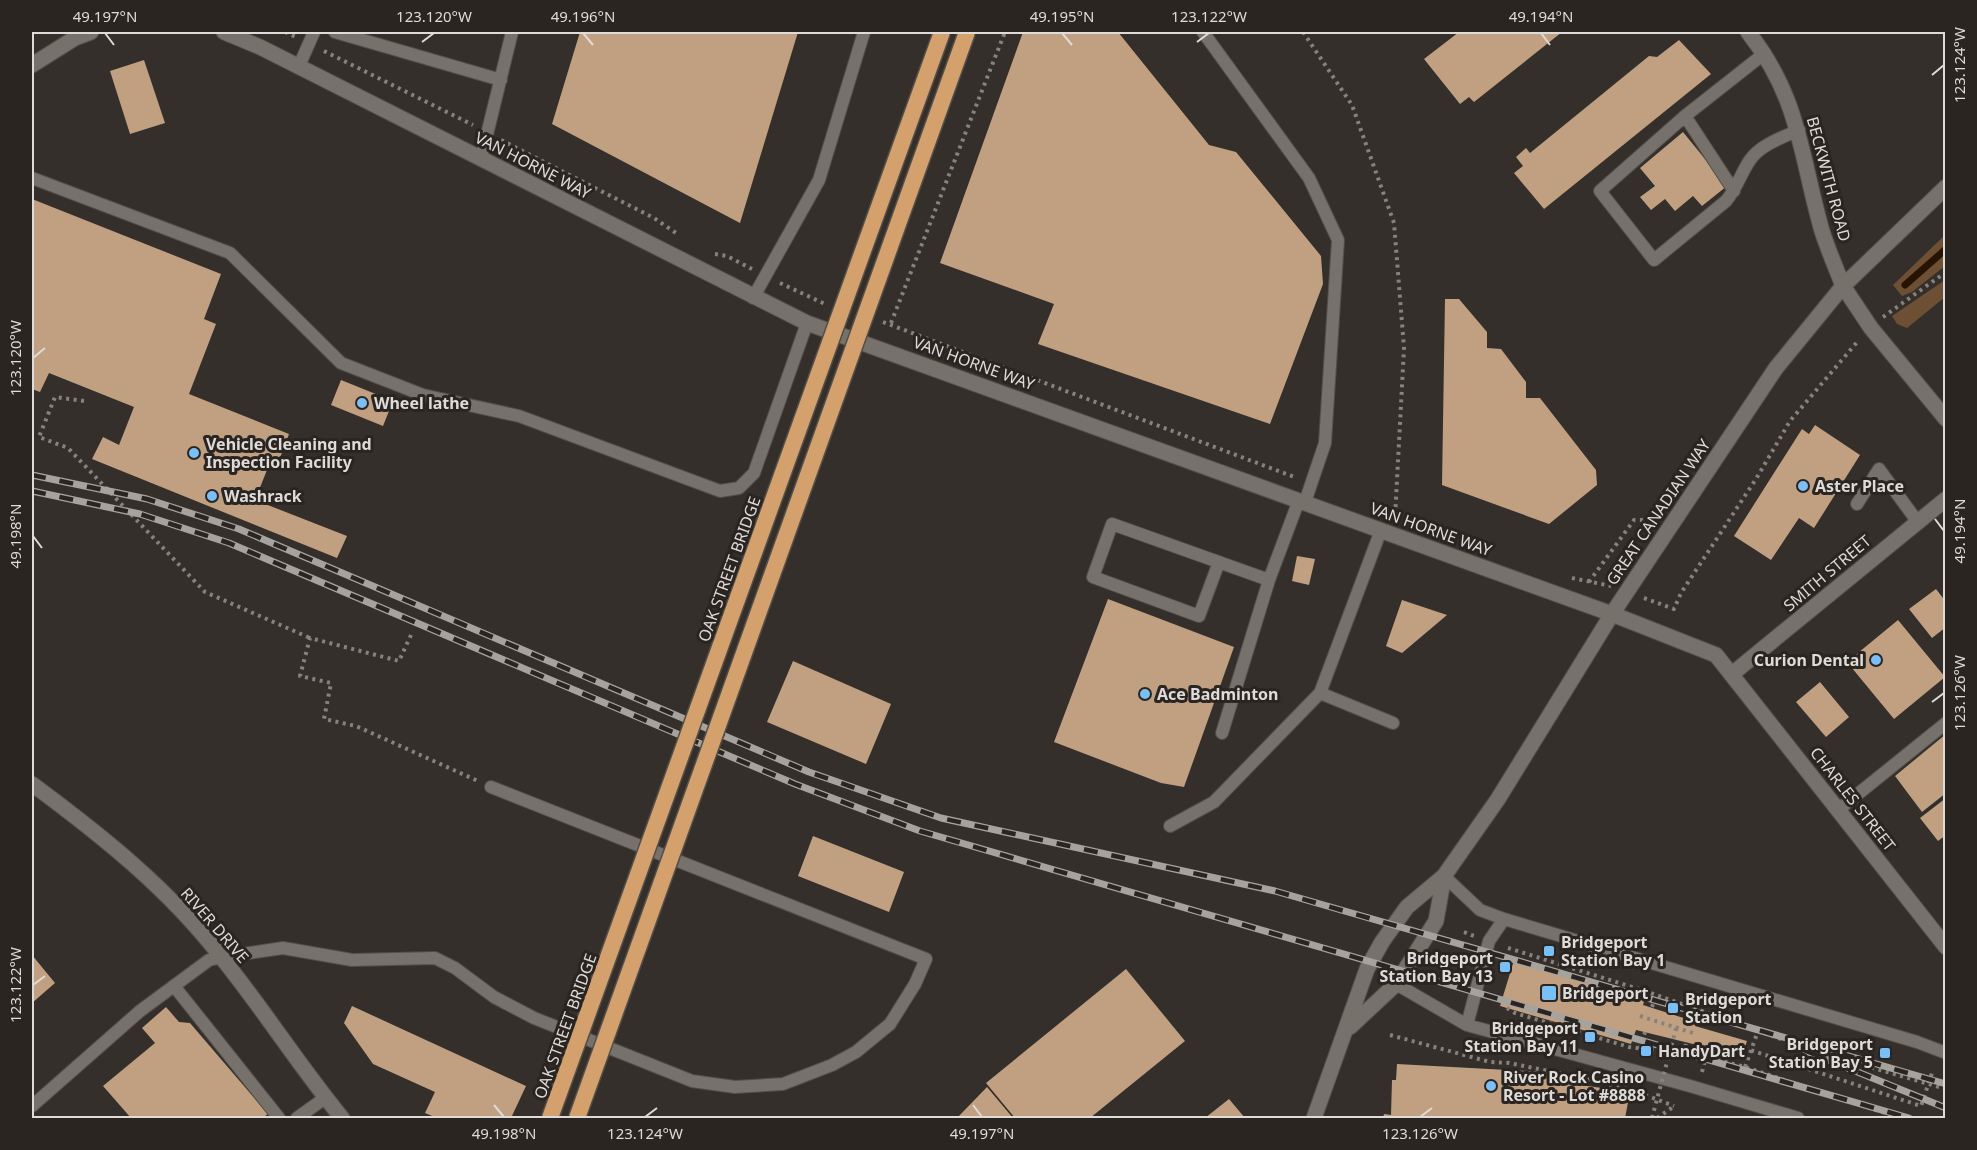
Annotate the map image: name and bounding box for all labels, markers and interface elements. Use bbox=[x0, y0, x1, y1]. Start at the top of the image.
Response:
text: 49.197°N bbox=[73, 6, 137, 26]
text: 123.120°W bbox=[396, 6, 472, 26]
text: 49.196°N bbox=[551, 6, 615, 26]
text: 49.195°N bbox=[1030, 6, 1094, 26]
text: 123.122°W bbox=[1171, 6, 1247, 26]
text: 49.194°N bbox=[1509, 6, 1573, 26]
text: 123.124°W bbox=[1949, 27, 1969, 103]
street label: BECKWITH ROAD bbox=[1802, 114, 1856, 244]
street label: VAN HORNE WAY bbox=[471, 126, 596, 204]
text: 123.120°W bbox=[5, 320, 25, 396]
street label: VAN HORNE WAY bbox=[910, 331, 1039, 395]
place label: Wheel lathe bbox=[374, 392, 469, 414]
marker: Wheel lathe bbox=[355, 396, 369, 410]
place label: Vehicle Cleaning and Inspection Facility bbox=[206, 433, 372, 473]
street label: GREAT CANADIAN WAY bbox=[1601, 434, 1716, 589]
marker: Vehicle Cleaning and Inspection Facility bbox=[187, 446, 201, 460]
place label: Aster Place bbox=[1815, 475, 1904, 497]
marker: Aster Place bbox=[1796, 479, 1810, 493]
place label: Washrack bbox=[224, 485, 302, 507]
marker: Washrack bbox=[205, 489, 219, 503]
street label: OAK STREET BRIDGE bbox=[693, 493, 765, 645]
street label: VAN HORNE WAY bbox=[1367, 497, 1496, 561]
text: 49.194°N bbox=[1949, 499, 1969, 563]
text: 49.198°N bbox=[5, 504, 25, 568]
street label: SMITH STREET bbox=[1779, 530, 1875, 616]
place label: Curion Dental bbox=[1754, 649, 1864, 671]
marker: Curion Dental bbox=[1869, 653, 1883, 667]
text: 123.126°W bbox=[1949, 655, 1969, 731]
place label: Ace Badminton bbox=[1157, 683, 1279, 705]
marker: Ace Badminton bbox=[1138, 687, 1152, 701]
street label: CHARLES STREET bbox=[1805, 742, 1901, 856]
street label: RIVER DRIVE bbox=[176, 882, 254, 968]
place label: Bridgeport Station Bay 1 bbox=[1561, 931, 1665, 971]
marker: Bridgeport Station Bay 1 bbox=[1542, 944, 1556, 958]
text: 123.122°W bbox=[5, 947, 25, 1023]
place label: Bridgeport Station Bay 13 bbox=[1380, 947, 1493, 987]
street label: OAK STREET BRIDGE bbox=[529, 950, 601, 1102]
marker: Bridgeport Station Bay 13 bbox=[1498, 960, 1512, 974]
place label: Bridgeport bbox=[1562, 982, 1649, 1004]
marker: Bridgeport bbox=[1540, 984, 1558, 1002]
place label: Bridgeport Station bbox=[1685, 988, 1772, 1028]
marker: Bridgeport Station bbox=[1666, 1001, 1680, 1015]
place label: Bridgeport Station Bay 11 bbox=[1465, 1017, 1578, 1057]
marker: Bridgeport Station Bay 11 bbox=[1583, 1030, 1597, 1044]
place label: Bridgeport Station Bay 5 bbox=[1769, 1033, 1873, 1073]
place label: HandyDart bbox=[1658, 1040, 1745, 1062]
marker: HandyDart bbox=[1639, 1044, 1653, 1058]
marker: Bridgeport Station Bay 5 bbox=[1878, 1046, 1892, 1060]
place label: River Rock Casino Resort - Lot #8888 bbox=[1503, 1066, 1646, 1106]
marker: River Rock Casino Resort - Lot #8888 bbox=[1484, 1079, 1498, 1093]
text: 49.198°N bbox=[472, 1123, 536, 1143]
text: 123.124°W bbox=[607, 1123, 683, 1143]
text: 49.197°N bbox=[950, 1123, 1014, 1143]
text: 123.126°W bbox=[1382, 1123, 1458, 1143]

